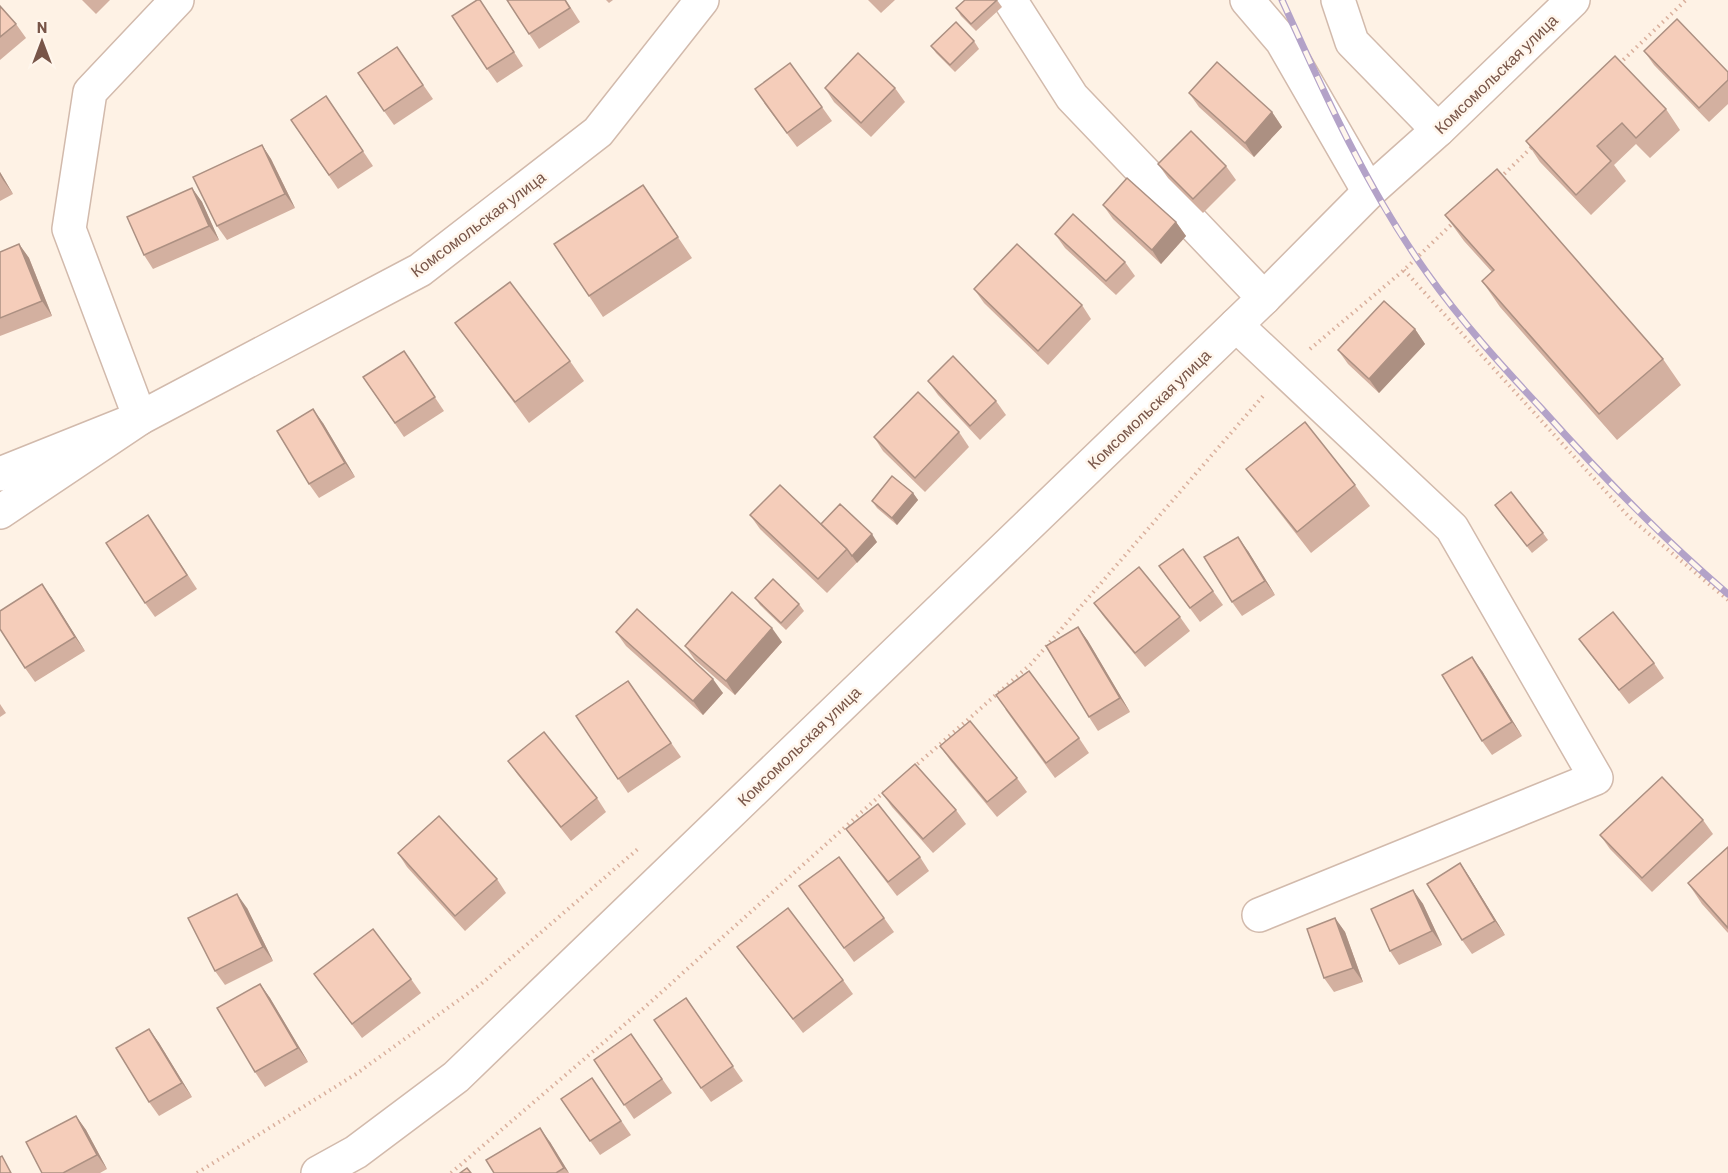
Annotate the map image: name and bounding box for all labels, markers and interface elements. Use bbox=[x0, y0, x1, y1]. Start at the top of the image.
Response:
street label: Комсомольская улица bbox=[1430, 10, 1561, 137]
north arrow bbox=[12, 12, 72, 72]
text: N bbox=[37, 17, 47, 36]
street label: Комсомольская улица bbox=[407, 167, 549, 280]
street label: Комсомольская улица bbox=[1083, 345, 1214, 472]
street label: Комсомольская улица bbox=[733, 682, 864, 809]

